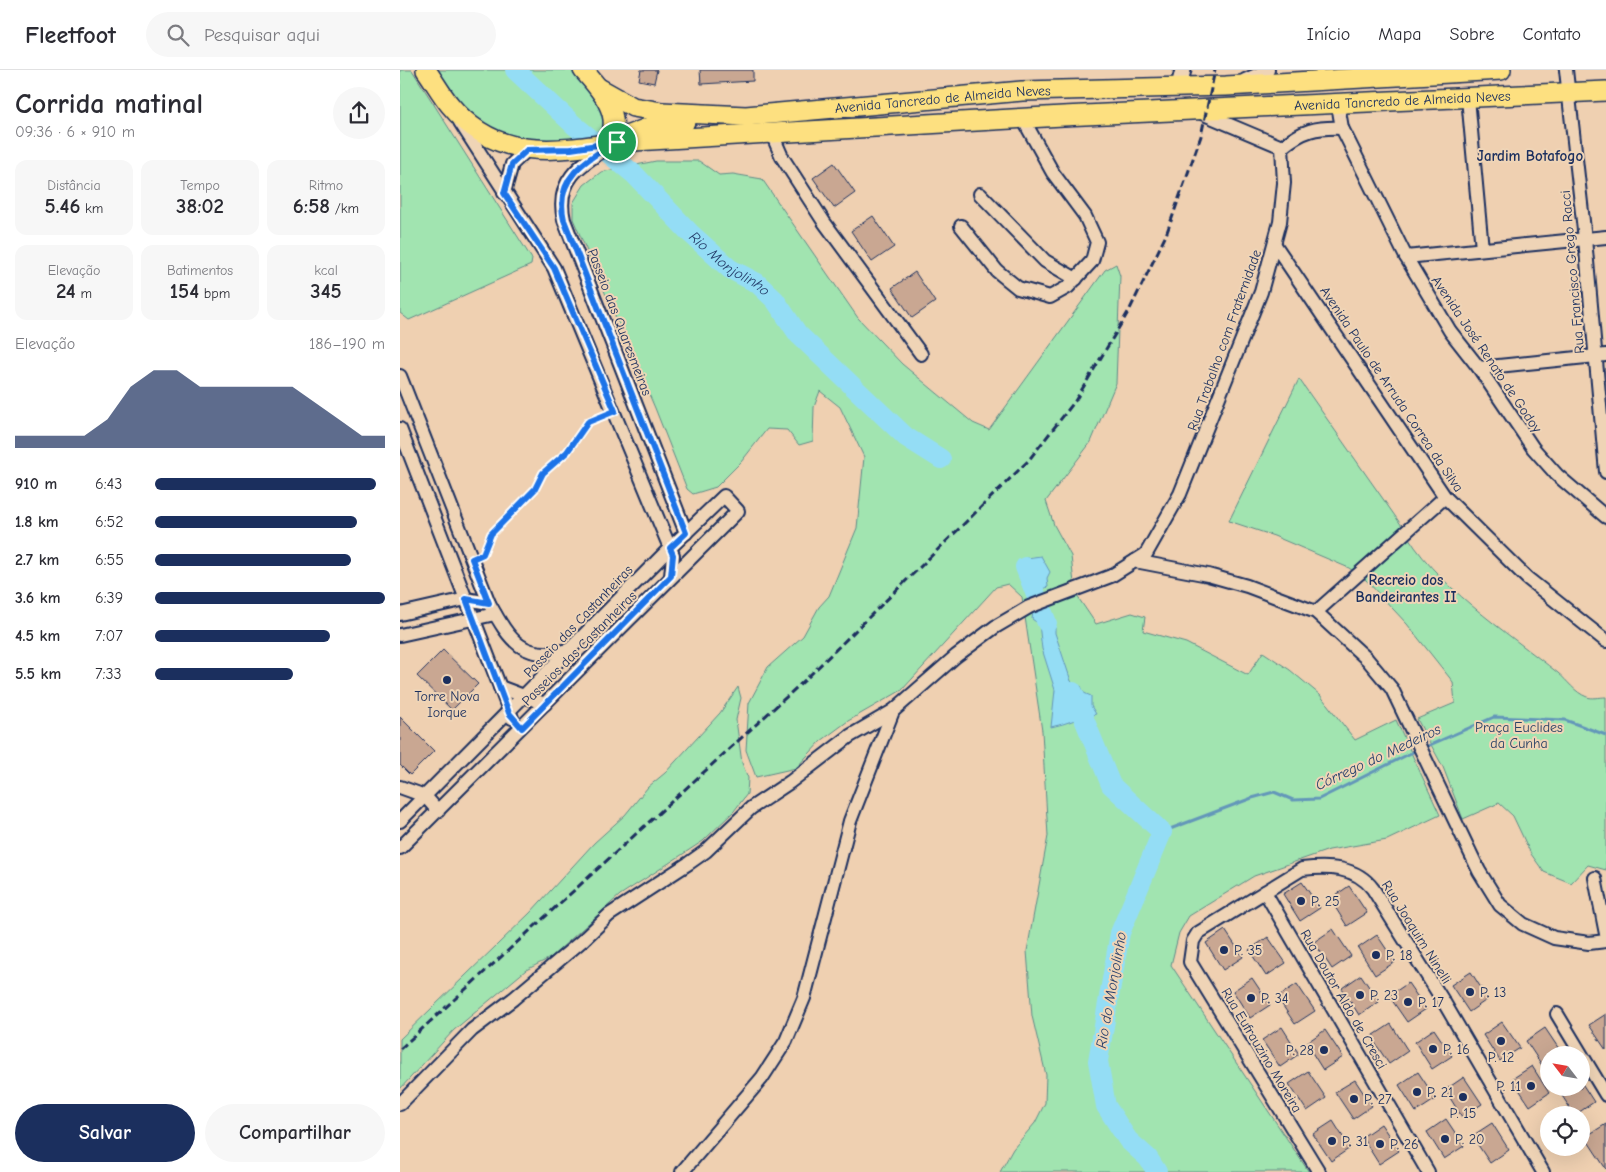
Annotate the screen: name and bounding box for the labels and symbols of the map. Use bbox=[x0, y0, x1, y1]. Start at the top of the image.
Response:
street label: Avenida Tancredo de Almeida Neves bbox=[834, 82, 1051, 117]
street label: Avenida Tancredo de Almeida Neves bbox=[1294, 87, 1511, 114]
pin bbox=[596, 121, 638, 163]
district label: Jardim Botafogo bbox=[1477, 147, 1583, 165]
street label: Rua Francisco Grego Racci bbox=[1557, 189, 1588, 354]
water label: Rio Monjolinho bbox=[685, 228, 774, 300]
street label: Passeio das Quaresmeiras bbox=[584, 246, 655, 398]
street label: Rua Trabalho com Fraternidade bbox=[1184, 247, 1265, 433]
street label: Avenida José Renato de Godoy bbox=[1428, 273, 1546, 437]
street label: Avenida Paulo de Arruda Correa da Silva bbox=[1316, 283, 1467, 495]
street label: Passeio das Castanheiras bbox=[520, 561, 637, 681]
district label: Recreio dos Bandeirantes II bbox=[1356, 571, 1456, 606]
street label: Passeios das Castanheiras bbox=[518, 587, 640, 709]
marker: Torre Nova Iorque bbox=[441, 674, 453, 686]
place label: Torre Nova Iorque bbox=[414, 688, 480, 721]
park label: Praça Euclides da Cunha bbox=[1475, 719, 1563, 752]
water label: Córrego do Medeiros bbox=[1312, 720, 1444, 794]
street label: Rua Joaquim Ninelli bbox=[1378, 877, 1455, 987]
place label: P. 25 bbox=[1311, 893, 1340, 910]
marker: P. 25 bbox=[1295, 895, 1307, 907]
street label: Rua Doutor Aldo de Cresci bbox=[1297, 926, 1391, 1072]
water label: Rio do Monjolinho bbox=[1092, 930, 1130, 1050]
place label: P. 35 bbox=[1234, 942, 1262, 959]
marker: P. 35 bbox=[1218, 944, 1230, 956]
place label: P. 18 bbox=[1386, 947, 1413, 964]
marker: P. 18 bbox=[1370, 949, 1382, 961]
place label: P. 13 bbox=[1480, 984, 1506, 1001]
street label: Rua Eufrauzino Moreira bbox=[1218, 985, 1306, 1116]
marker: P. 13 bbox=[1464, 986, 1476, 998]
place label: P. 23 bbox=[1370, 987, 1398, 1004]
marker: P. 23 bbox=[1354, 989, 1366, 1001]
place label: P. 34 bbox=[1261, 990, 1289, 1007]
marker: P. 34 bbox=[1245, 992, 1257, 1004]
place label: P. 17 bbox=[1418, 994, 1444, 1011]
marker: P. 17 bbox=[1402, 996, 1414, 1008]
marker: P. 12 bbox=[1495, 1035, 1507, 1047]
place label: P. 16 bbox=[1443, 1041, 1470, 1058]
place label: P. 28 bbox=[1286, 1042, 1314, 1059]
marker: P. 16 bbox=[1427, 1043, 1439, 1055]
marker: P. 28 bbox=[1318, 1044, 1330, 1056]
north arrow bbox=[1540, 1046, 1590, 1096]
place label: P. 12 bbox=[1488, 1049, 1514, 1066]
place label: P. 11 bbox=[1496, 1078, 1521, 1095]
marker: P. 11 bbox=[1525, 1080, 1537, 1092]
place label: P. 21 bbox=[1427, 1084, 1454, 1101]
marker: P. 21 bbox=[1411, 1086, 1423, 1098]
place label: P. 27 bbox=[1364, 1091, 1392, 1108]
marker: P. 15 bbox=[1457, 1091, 1469, 1103]
marker: P. 27 bbox=[1348, 1093, 1360, 1105]
place label: P. 15 bbox=[1450, 1105, 1476, 1122]
place label: P. 20 bbox=[1455, 1131, 1485, 1148]
place label: P. 31 bbox=[1342, 1133, 1368, 1150]
marker: P. 20 bbox=[1439, 1133, 1451, 1145]
marker: P. 31 bbox=[1326, 1135, 1338, 1147]
place label: P. 26 bbox=[1390, 1136, 1419, 1153]
marker: P. 26 bbox=[1374, 1138, 1386, 1150]

